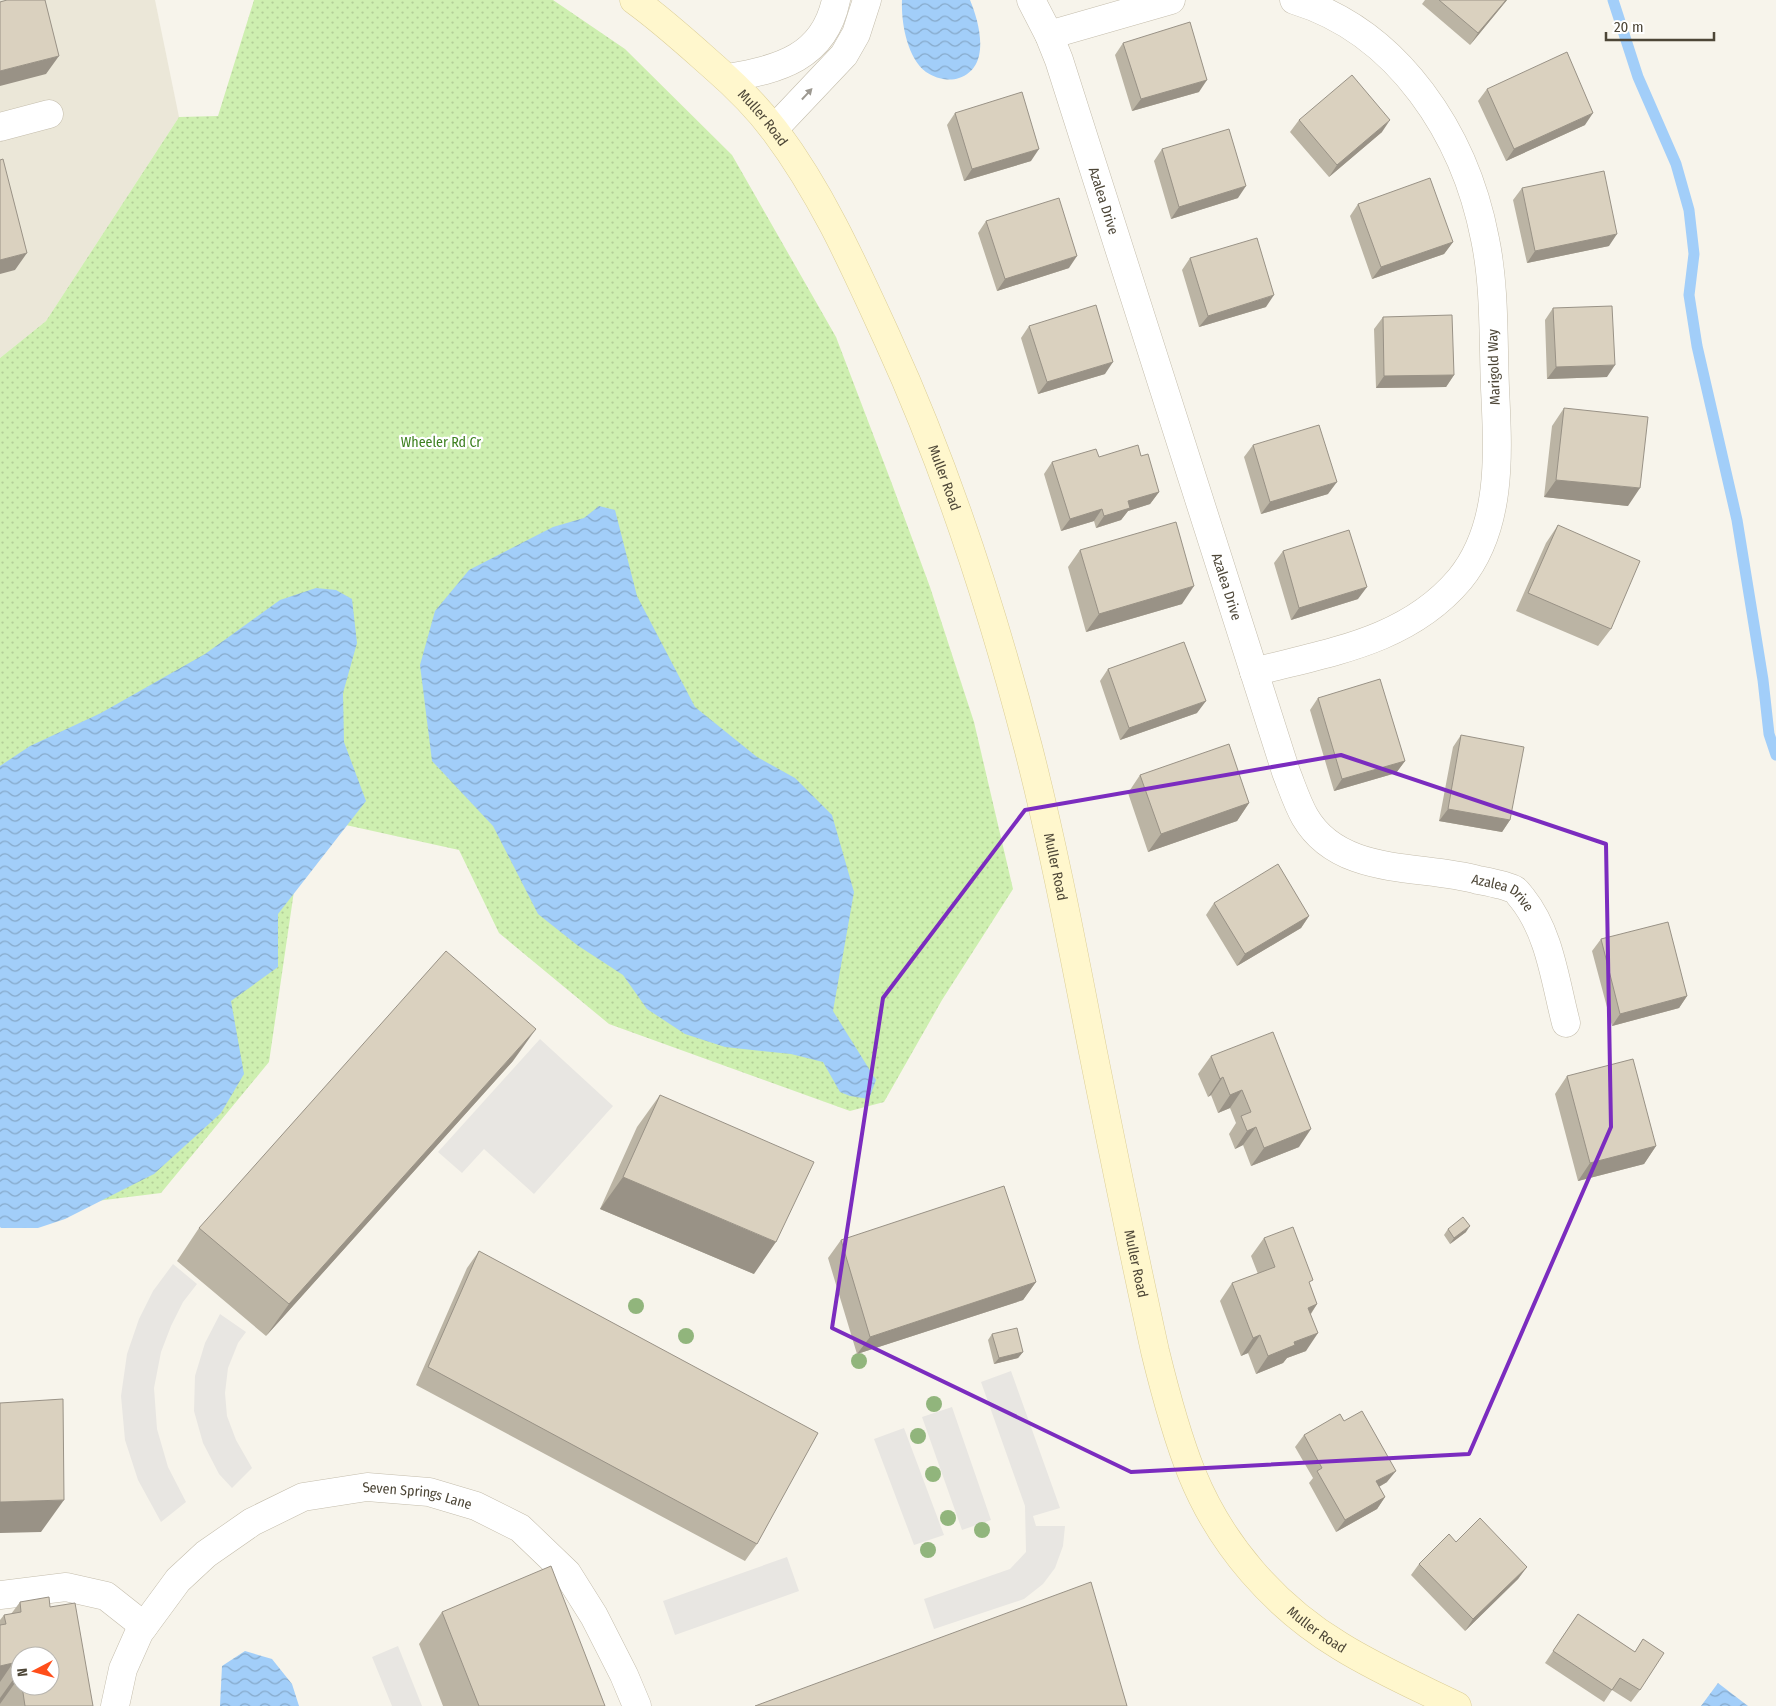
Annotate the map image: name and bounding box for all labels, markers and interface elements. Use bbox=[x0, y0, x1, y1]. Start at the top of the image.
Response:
scale bar bbox=[1606, 10, 1714, 42]
text: 20 m bbox=[1614, 18, 1644, 36]
street label: Muller Road bbox=[735, 86, 792, 149]
one-way arrow bbox=[801, 88, 813, 100]
street label: Azalea Drive bbox=[1085, 165, 1123, 237]
street label: Marigold Way bbox=[1484, 328, 1504, 405]
park label: Wheeler Rd Cr bbox=[401, 434, 481, 451]
street label: Muller Road bbox=[925, 442, 964, 513]
street label: Azalea Drive bbox=[1208, 551, 1246, 622]
street label: Muller Road bbox=[1040, 831, 1071, 902]
street label: Azalea Drive bbox=[1470, 870, 1538, 915]
street label: Muller Road bbox=[1121, 1228, 1152, 1299]
street label: Seven Springs Lane bbox=[361, 1478, 474, 1513]
street label: Muller Road bbox=[1284, 1602, 1349, 1656]
north arrow bbox=[10, 1646, 60, 1696]
text: N bbox=[14, 1667, 31, 1677]

